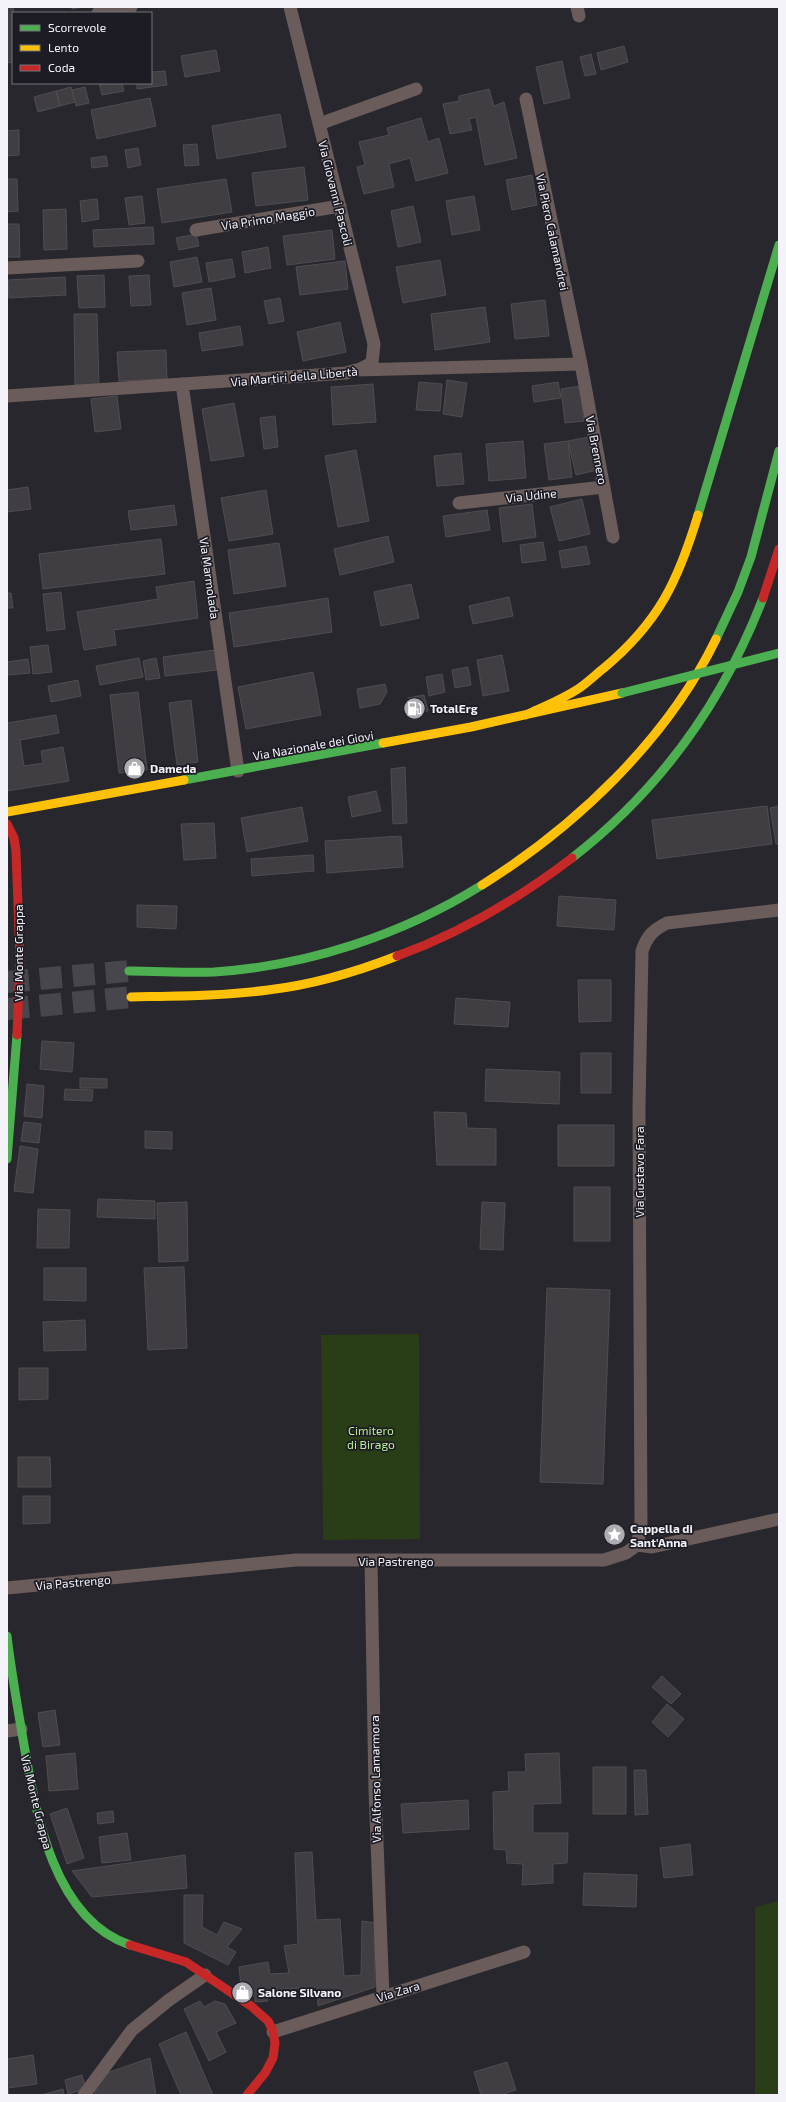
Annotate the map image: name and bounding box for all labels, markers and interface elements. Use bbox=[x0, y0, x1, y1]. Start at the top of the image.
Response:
legend bbox=[12, 12, 152, 84]
text: Scorrevole bbox=[48, 20, 106, 34]
text: Lento bbox=[48, 40, 79, 54]
text: Coda bbox=[48, 60, 75, 74]
street label: Via Giovanni Pascoli bbox=[316, 139, 356, 247]
street label: Via Piero Calamandrei bbox=[534, 172, 572, 292]
street label: Via Primo Maggio bbox=[220, 204, 316, 232]
street label: Via Martiri della Libertà bbox=[230, 363, 358, 389]
street label: Via Brennero bbox=[583, 414, 611, 486]
street label: Via Udine bbox=[505, 485, 557, 505]
street label: Via Marmolada bbox=[197, 536, 223, 620]
fuel station icon: TotalErg bbox=[402, 695, 428, 721]
place label: TotalErg bbox=[430, 701, 478, 715]
street label: Via Nazionale dei Giovi bbox=[252, 727, 374, 763]
shop icon: Dameda bbox=[122, 755, 148, 781]
place label: Dameda bbox=[150, 761, 197, 775]
street label: Via Monte Grappa bbox=[11, 905, 25, 1002]
street label: Via Gustavo Fara bbox=[632, 1126, 646, 1218]
park label: Cimitero di Birago bbox=[347, 1423, 395, 1451]
place label: Cappella di Sant'Anna bbox=[630, 1521, 693, 1549]
place icon: Cappella di Sant'Anna bbox=[602, 1522, 628, 1548]
street label: Via Pastrengo bbox=[358, 1554, 434, 1568]
street label: Via Pastrengo bbox=[35, 1572, 111, 1592]
street label: Via Alfonso Lamarmora bbox=[367, 1715, 383, 1843]
street label: Via Monte Grappa bbox=[18, 1753, 56, 1851]
street label: Via Zara bbox=[375, 1978, 421, 2004]
shop icon: Salone Silvano bbox=[230, 1979, 256, 2005]
place label: Salone Silvano bbox=[258, 1985, 341, 1999]

